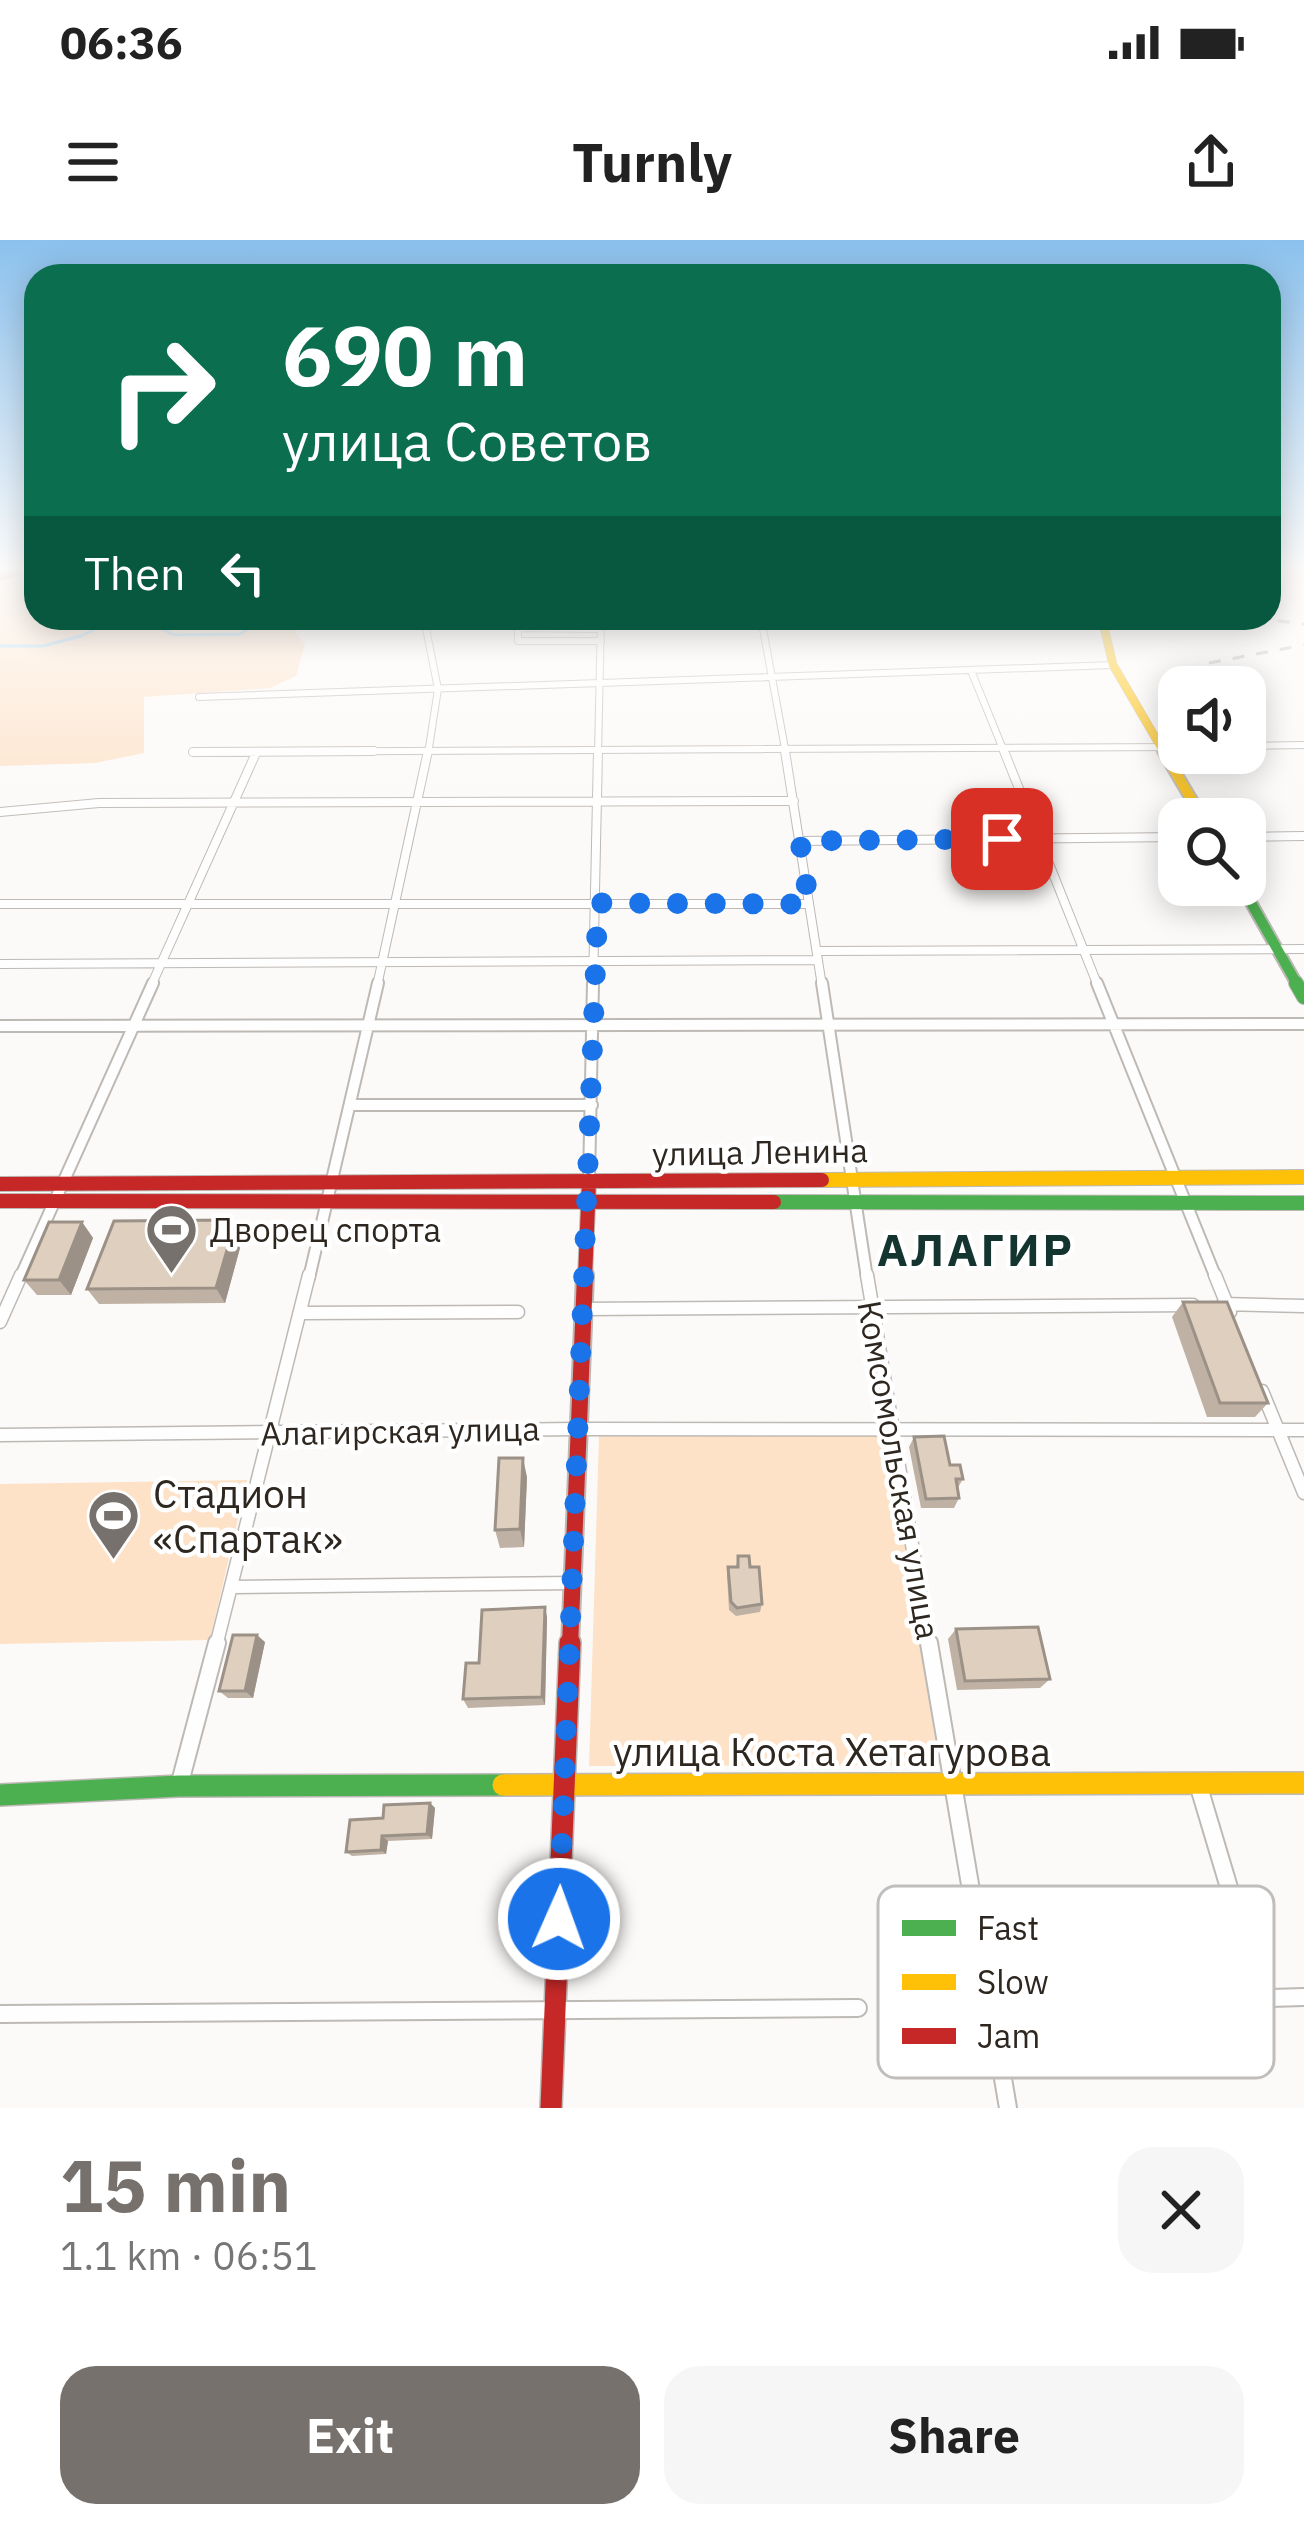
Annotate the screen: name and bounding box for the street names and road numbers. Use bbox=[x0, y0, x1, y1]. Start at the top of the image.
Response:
street label: улица Ленина bbox=[652, 1128, 868, 1175]
street label: Комсомольская улица bbox=[849, 1297, 950, 1643]
street label: Алагирская улица bbox=[260, 1407, 540, 1454]
street label: улица Коста Хетагурова bbox=[613, 1726, 1051, 1777]

